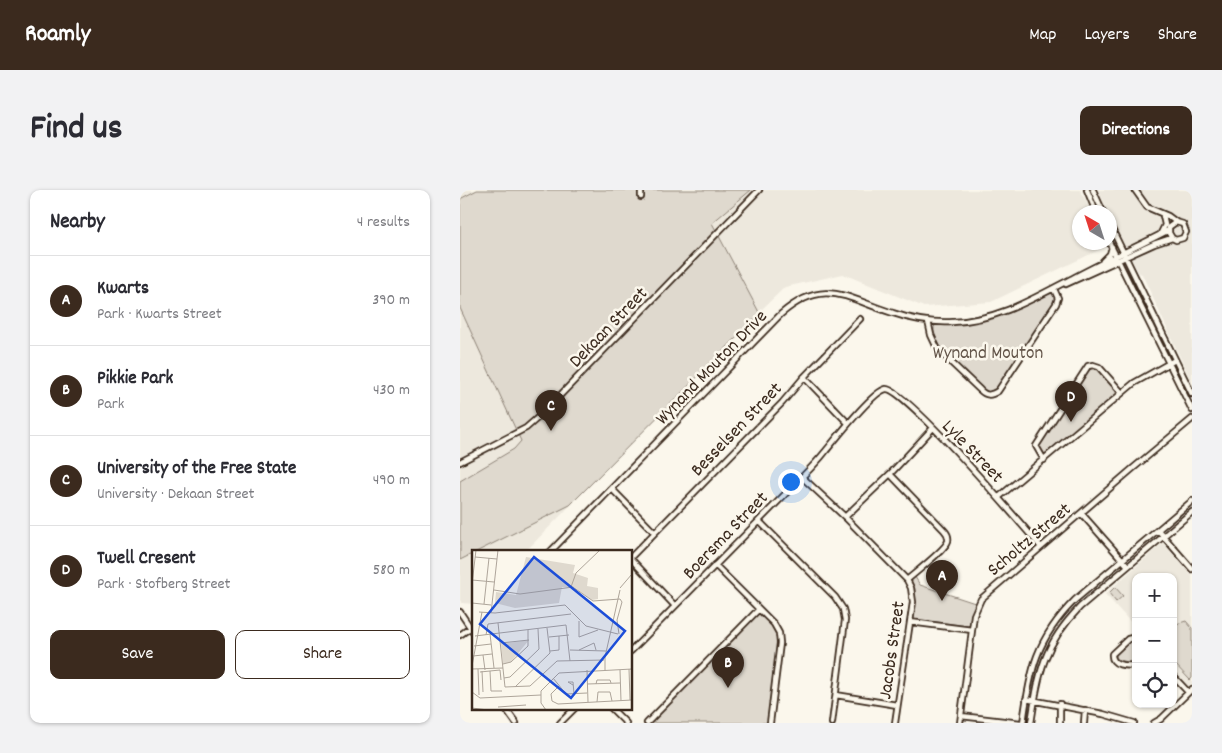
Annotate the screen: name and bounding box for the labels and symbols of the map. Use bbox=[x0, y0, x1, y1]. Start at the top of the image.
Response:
north arrow bbox=[1072, 205, 1117, 250]
street label: Dekaan Street bbox=[564, 282, 655, 375]
street label: Wynand Mouton Drive bbox=[650, 305, 775, 432]
park label: Wynand Mouton bbox=[933, 341, 1043, 368]
street label: Besselsen Street bbox=[685, 377, 790, 484]
pin: D bbox=[1055, 381, 1087, 422]
pin: C bbox=[535, 390, 567, 431]
street label: Lyle Street bbox=[934, 415, 1009, 490]
your location bbox=[778, 469, 804, 495]
street label: Boersma Street bbox=[677, 486, 776, 587]
street label: Scholtz Street bbox=[982, 497, 1078, 584]
inset map bbox=[472, 550, 632, 710]
pin: A bbox=[926, 560, 958, 601]
street label: Jacobs Street bbox=[873, 600, 914, 701]
pin: B bbox=[712, 647, 744, 688]

